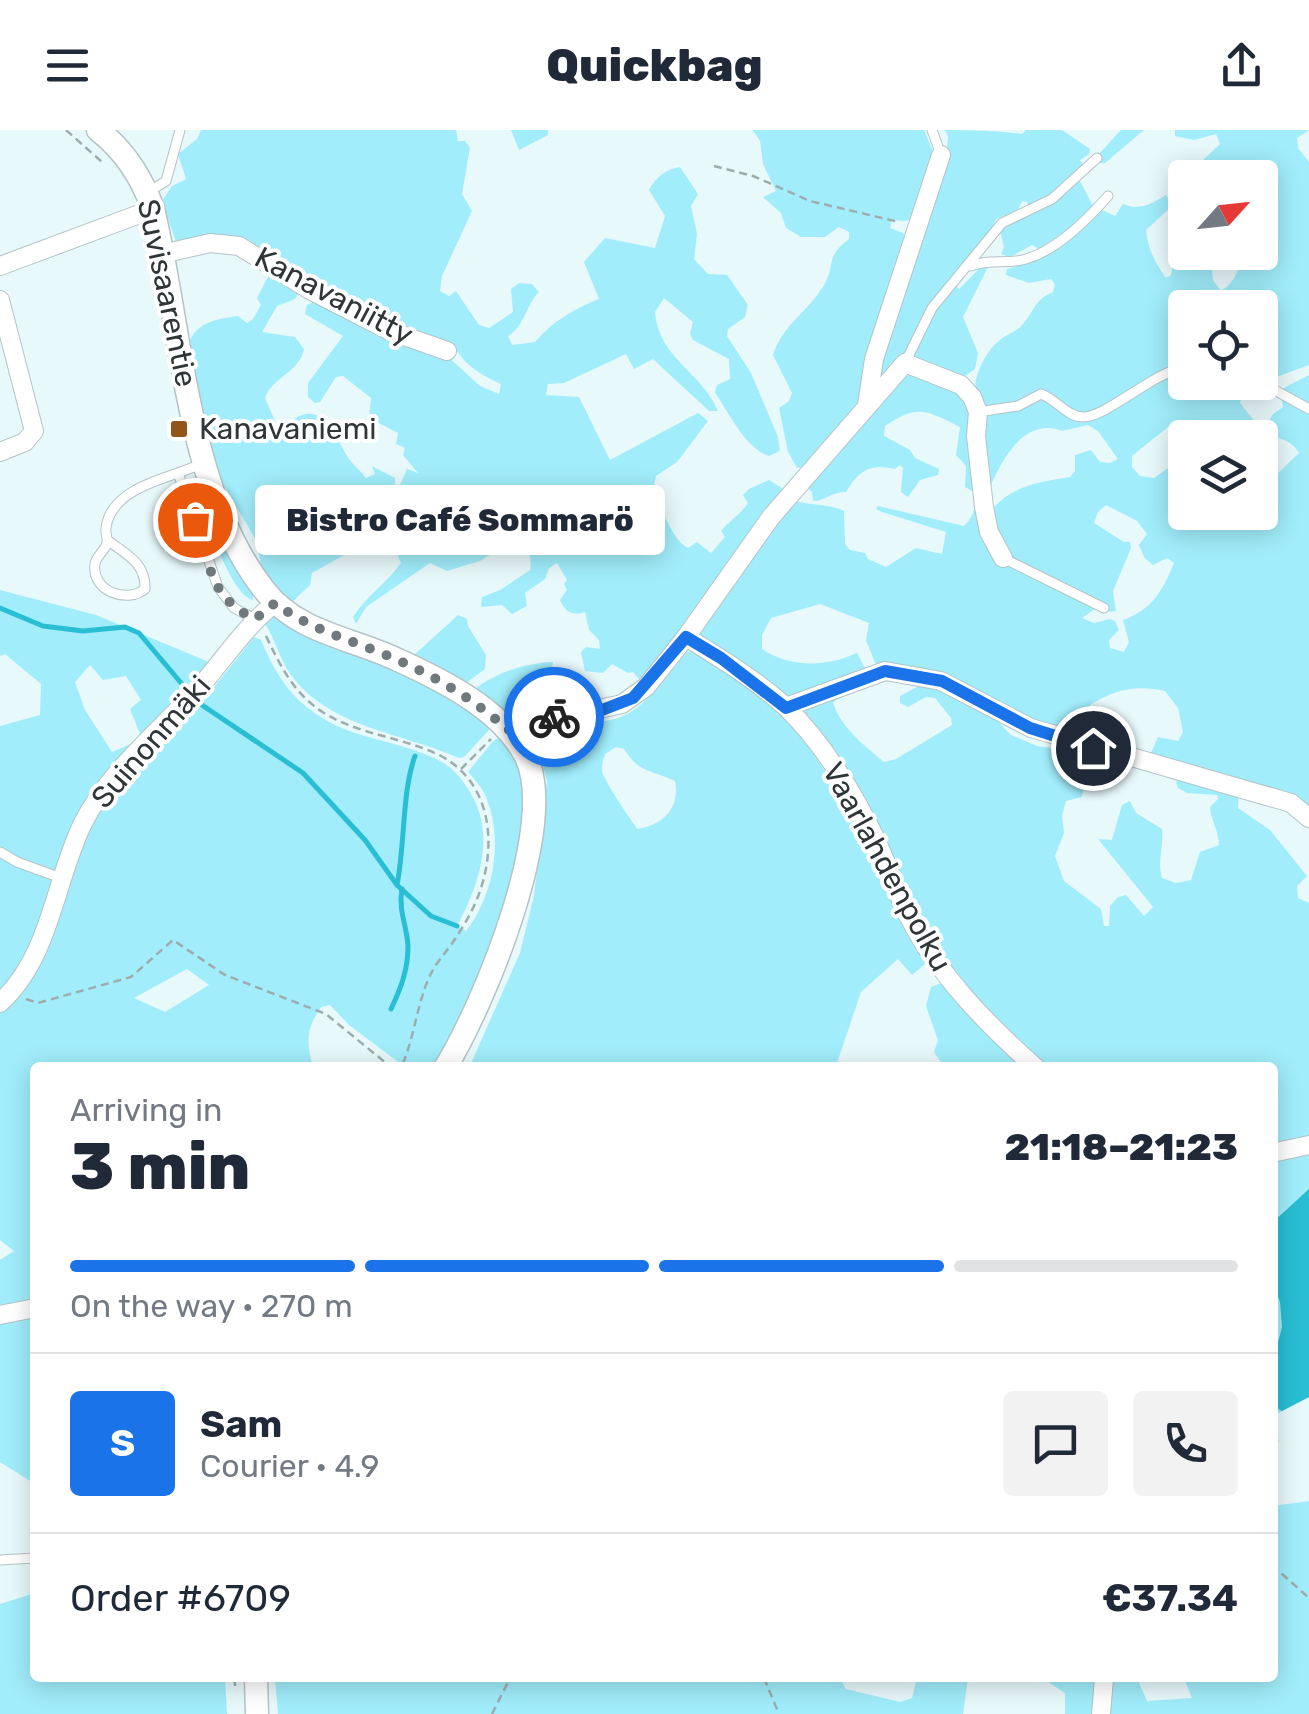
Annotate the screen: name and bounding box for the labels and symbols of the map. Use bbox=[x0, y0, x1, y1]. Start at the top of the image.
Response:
north arrow bbox=[1168, 160, 1278, 270]
street label: Suvisaarentie bbox=[130, 196, 204, 390]
street label: Kanavaniitty bbox=[249, 239, 419, 353]
place label: Kanavaniemi bbox=[199, 411, 377, 447]
marker: Kanavaniemi bbox=[168, 418, 190, 440]
pin bbox=[153, 478, 238, 563]
callout: Bistro Café Sommarö bbox=[255, 485, 665, 555]
courier bbox=[504, 667, 604, 767]
street label: Suinonmäki bbox=[84, 668, 218, 816]
pin bbox=[1051, 706, 1136, 791]
street label: Vaarlahdenpolku bbox=[815, 756, 959, 978]

